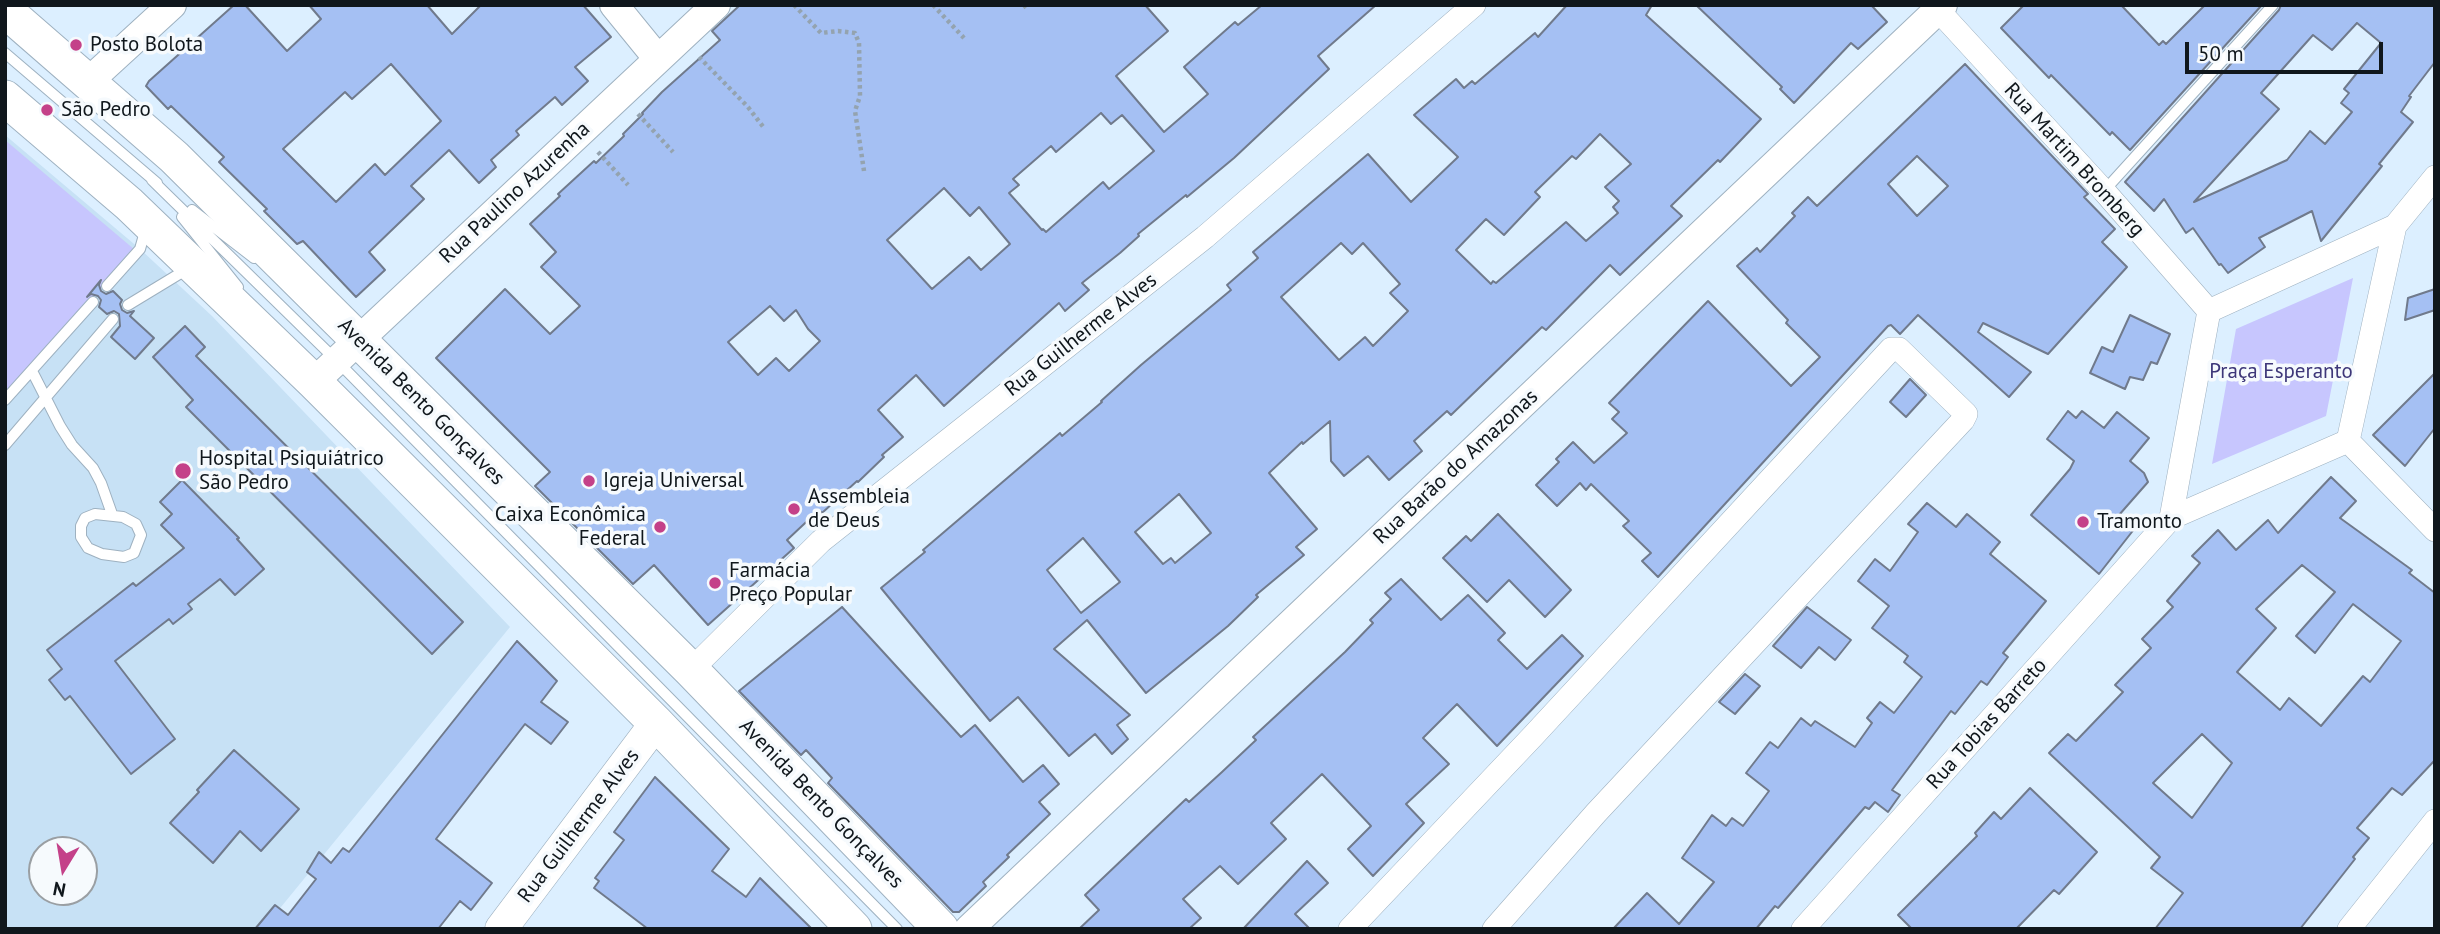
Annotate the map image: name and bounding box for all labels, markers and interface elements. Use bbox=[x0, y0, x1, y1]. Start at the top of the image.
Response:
scale bar bbox=[2188, 28, 2386, 72]
place label: Posto Bolota bbox=[90, 32, 203, 58]
marker: Posto Bolota bbox=[68, 37, 84, 53]
text: 50 m bbox=[2198, 40, 2244, 67]
street label: Rua Martim Bromberg bbox=[1998, 78, 2150, 242]
place label: São Pedro bbox=[61, 97, 151, 123]
marker: São Pedro bbox=[39, 102, 55, 118]
street label: Rua Paulino Azurenha bbox=[435, 117, 595, 269]
street label: Rua Guilherme Alves bbox=[1000, 268, 1162, 402]
street label: Avenida Bento Gonçalves bbox=[332, 313, 510, 491]
park label: Praça Esperanto bbox=[2209, 359, 2353, 385]
street label: Rua Barão do Amazonas bbox=[1369, 384, 1543, 550]
place label: Hospital Psiquiátrico São Pedro bbox=[199, 446, 384, 496]
marker: Hospital Psiquiátrico São Pedro bbox=[173, 461, 193, 481]
place label: Igreja Universal bbox=[603, 468, 744, 494]
marker: Igreja Universal bbox=[581, 473, 597, 489]
place label: Assembleia de Deus bbox=[808, 484, 910, 534]
marker: Assembleia de Deus bbox=[786, 501, 802, 517]
place label: Caixa Econômica Federal bbox=[495, 502, 646, 552]
place label: Tramonto bbox=[2097, 509, 2182, 535]
marker: Tramonto bbox=[2075, 514, 2091, 530]
marker: Caixa Econômica Federal bbox=[652, 519, 668, 535]
place label: Farmácia Preço Popular bbox=[729, 558, 852, 608]
marker: Farmácia Preço Popular bbox=[707, 575, 723, 591]
street label: Rua Tobias Barreto bbox=[1922, 653, 2052, 795]
street label: Avenida Bento Gonçalves bbox=[734, 714, 908, 894]
street label: Rua Guilherme Alves bbox=[513, 744, 645, 908]
north arrow bbox=[28, 836, 98, 906]
text: N bbox=[51, 877, 68, 903]

